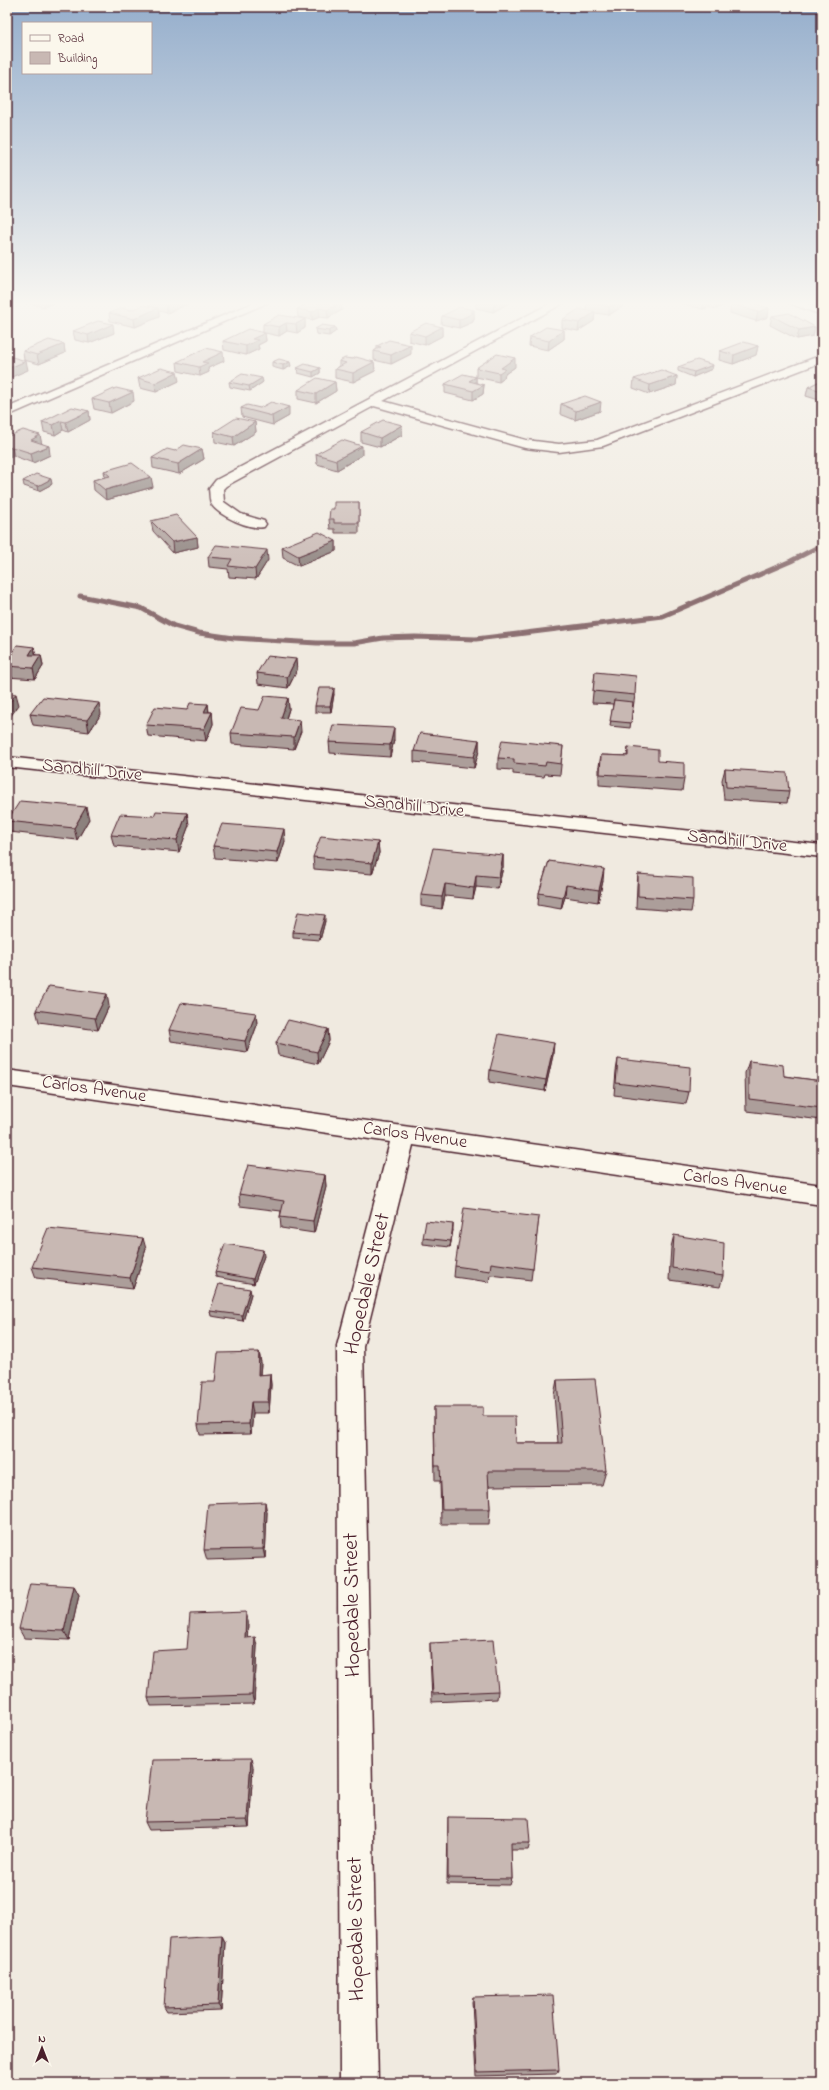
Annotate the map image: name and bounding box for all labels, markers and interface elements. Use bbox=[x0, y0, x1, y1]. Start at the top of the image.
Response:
legend bbox=[22, 22, 152, 74]
text: Road bbox=[58, 30, 84, 48]
text: Building bbox=[57, 50, 97, 69]
street label: Sandhill Drive bbox=[41, 753, 144, 789]
street label: Sandhill Drive bbox=[363, 789, 466, 825]
street label: Sandhill Drive bbox=[686, 824, 789, 860]
street label: Carlos Avenue bbox=[40, 1070, 149, 1110]
street label: Carlos Avenue bbox=[361, 1116, 470, 1156]
street label: Carlos Avenue bbox=[681, 1163, 790, 1203]
street label: Hopedale Street bbox=[336, 1209, 400, 1358]
street label: Hopedale Street bbox=[336, 1532, 370, 1678]
street label: Hopedale Street bbox=[340, 1856, 374, 2002]
north arrow bbox=[22, 2028, 62, 2068]
text: N bbox=[38, 2031, 46, 2047]

